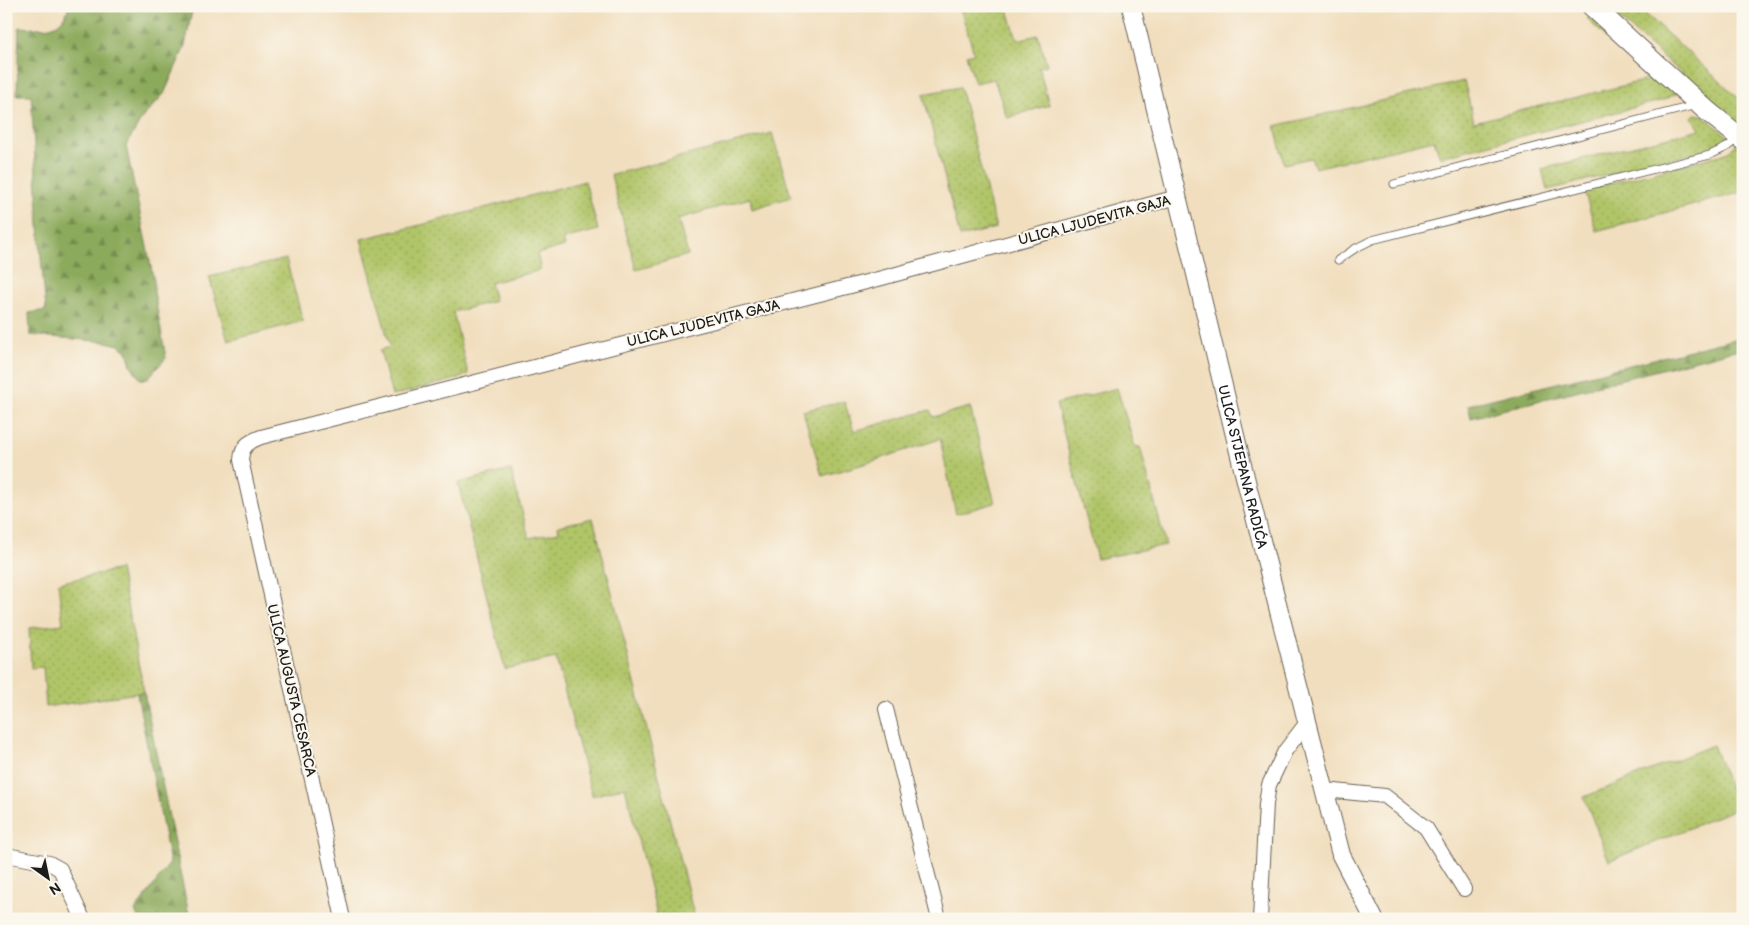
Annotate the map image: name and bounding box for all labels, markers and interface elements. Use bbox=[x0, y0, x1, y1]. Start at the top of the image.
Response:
street label: ULICA LJUDEVITA GAJA bbox=[1016, 192, 1172, 249]
street label: ULICA LJUDEVITA GAJA bbox=[625, 296, 782, 351]
street label: ULICA STJEPANA RADIĆA bbox=[1214, 383, 1271, 551]
street label: ULICA AUGUSTA CESARCA bbox=[263, 602, 320, 778]
north arrow bbox=[22, 852, 72, 902]
text: N bbox=[46, 878, 64, 898]

